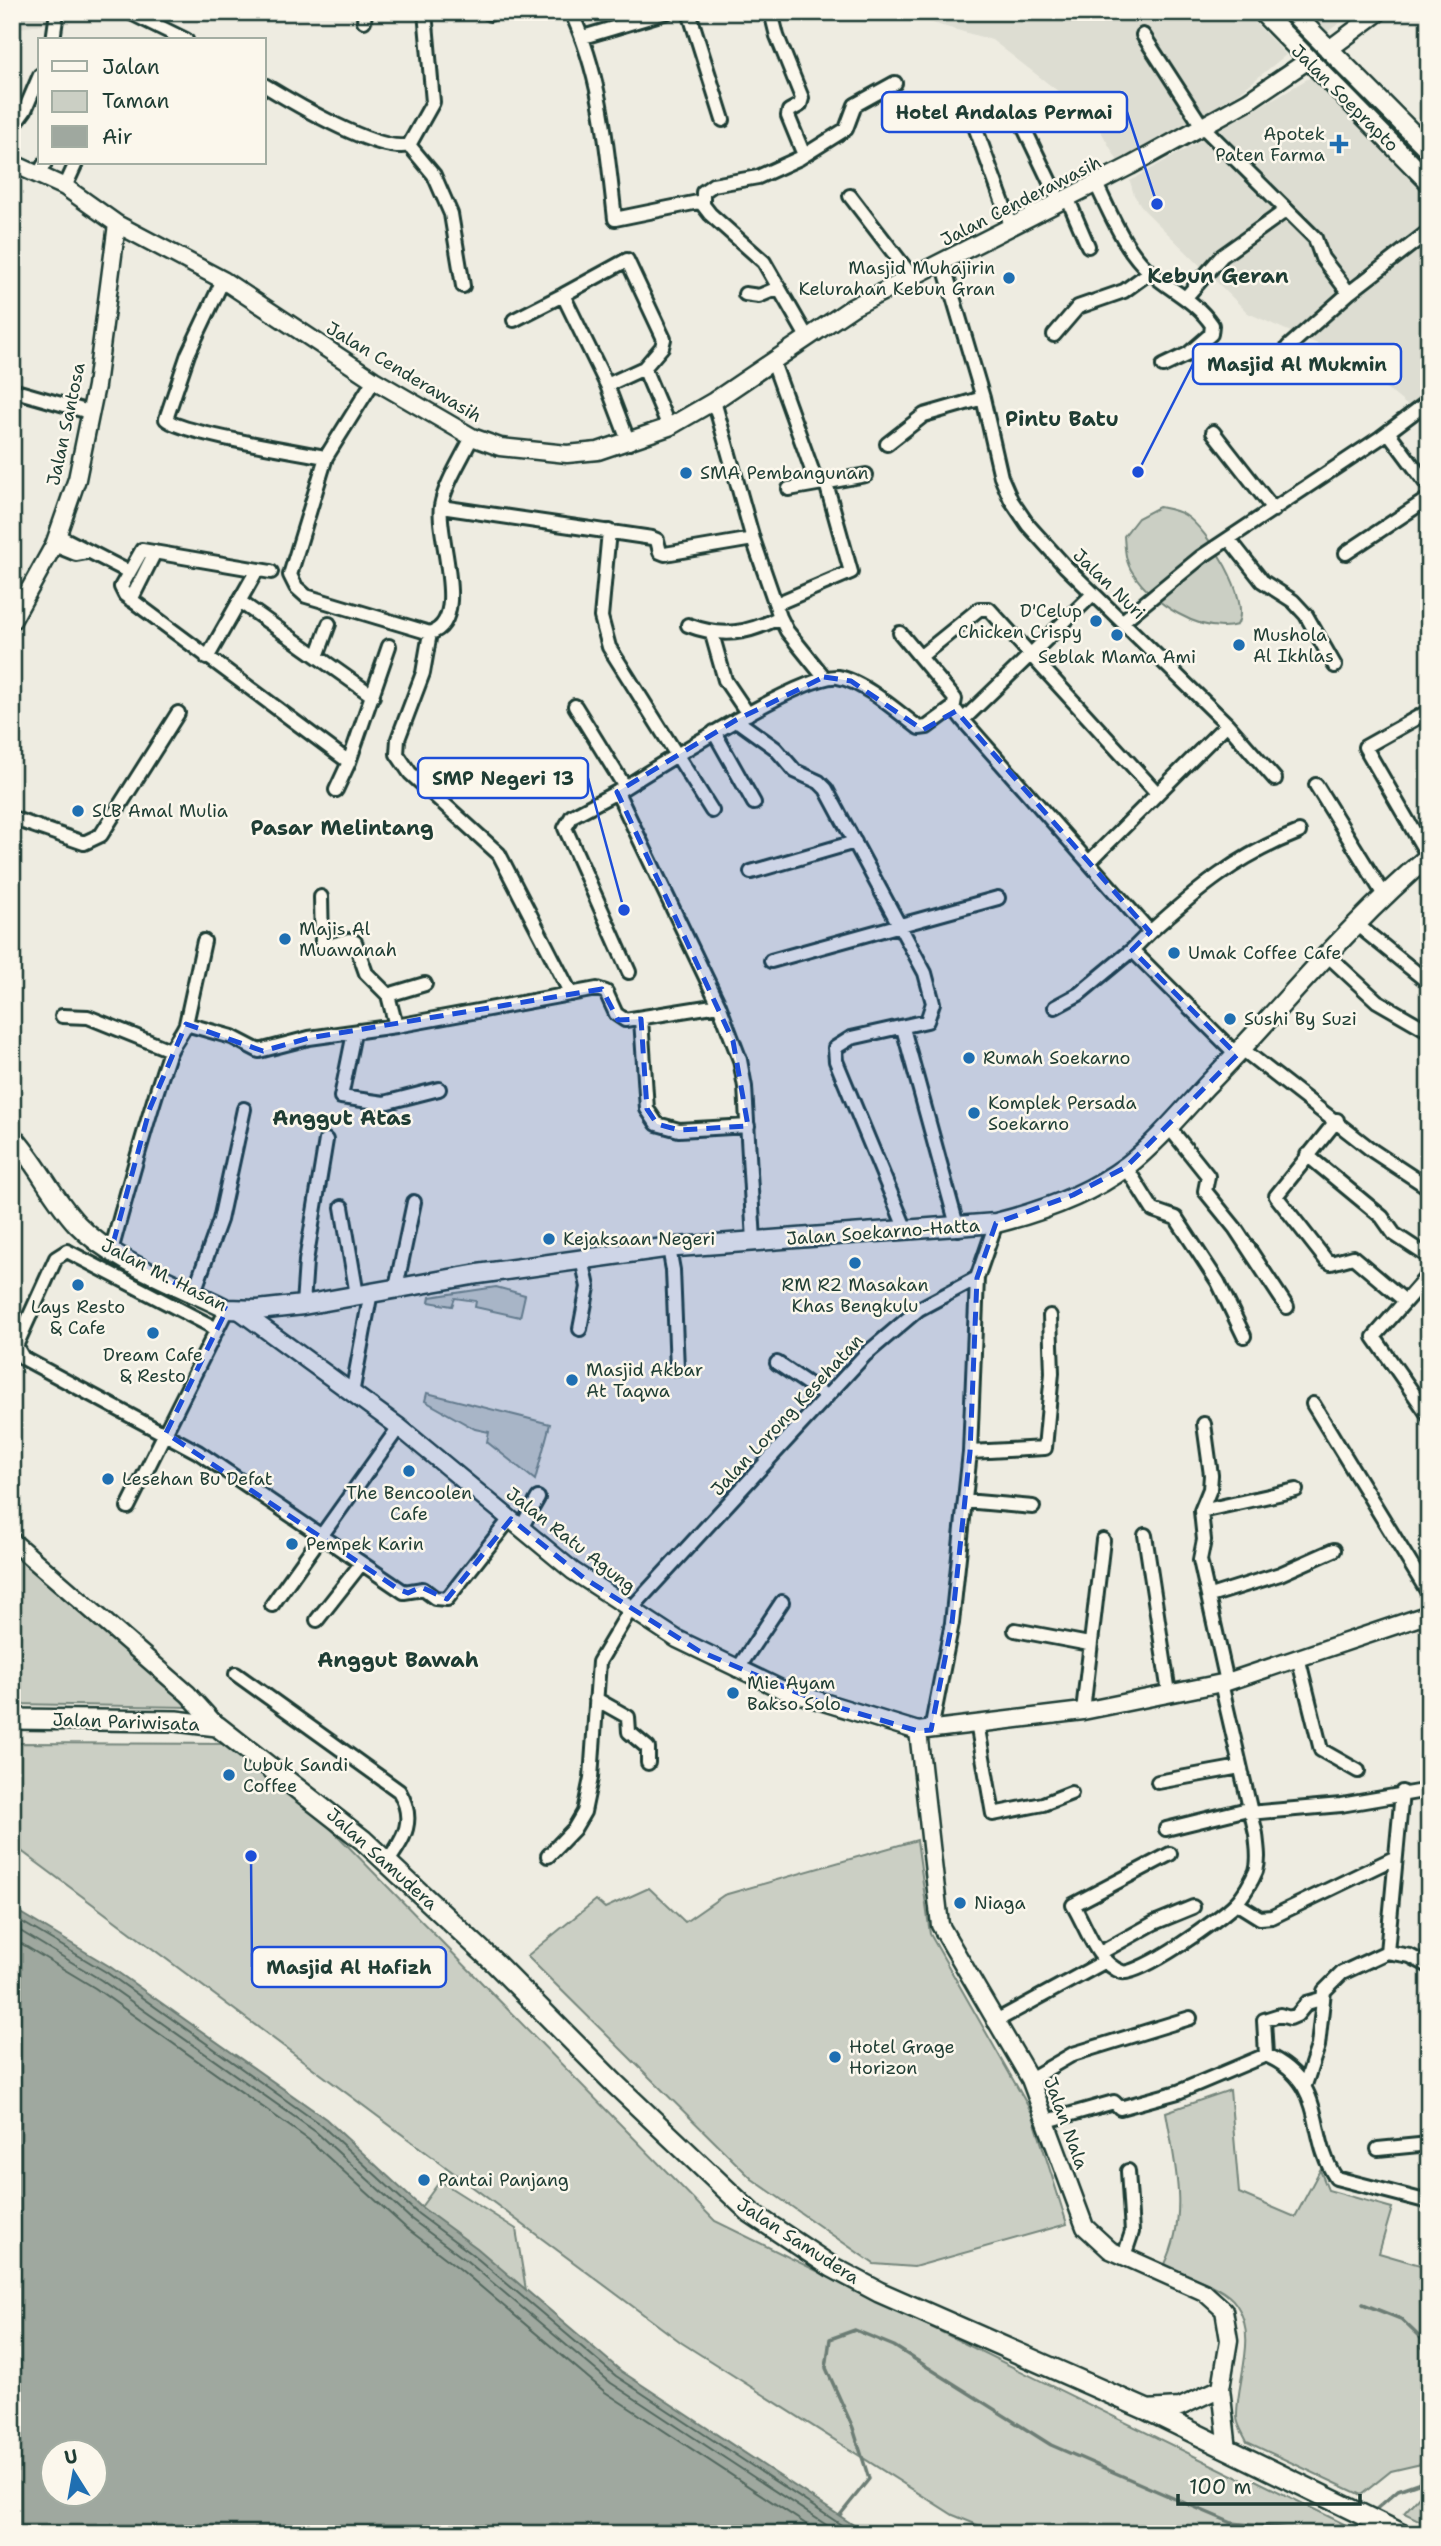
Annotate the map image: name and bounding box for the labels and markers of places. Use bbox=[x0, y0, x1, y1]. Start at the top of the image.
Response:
callout: Hotel Andalas Permai bbox=[882, 92, 1127, 132]
place label: Apotek Paten Farma bbox=[1215, 122, 1325, 167]
marker: Apotek Paten Farma bbox=[1331, 136, 1347, 152]
place label: Masjid Muhajirin Kelurahan Kebun Gran bbox=[799, 256, 995, 301]
marker: Masjid Muhajirin Kelurahan Kebun Gran bbox=[1001, 270, 1017, 286]
callout: Masjid Al Mukmin bbox=[1193, 344, 1401, 384]
place label: SMA Pembangunan bbox=[700, 461, 869, 485]
marker: SMA Pembangunan bbox=[678, 465, 694, 481]
place label: D'Celup Chicken Crispy bbox=[958, 599, 1082, 644]
marker: D'Celup Chicken Crispy bbox=[1088, 613, 1104, 629]
place label: Mushola Al Ikhlas bbox=[1253, 623, 1334, 668]
marker: Seblak Mama Ami bbox=[1109, 627, 1125, 643]
marker: Mushola Al Ikhlas bbox=[1231, 637, 1247, 653]
place label: Seblak Mama Ami bbox=[1038, 645, 1196, 669]
callout: SMP Negeri 13 bbox=[418, 758, 588, 798]
place label: SLB Amal Mulia bbox=[92, 799, 228, 823]
marker: SLB Amal Mulia bbox=[70, 803, 86, 819]
place label: Majis Al Muawanah bbox=[299, 917, 397, 962]
marker: Majis Al Muawanah bbox=[277, 931, 293, 947]
place label: Umak Coffee Cafe bbox=[1188, 941, 1341, 965]
marker: Umak Coffee Cafe bbox=[1166, 945, 1182, 961]
place label: Sushi By Suzi bbox=[1244, 1007, 1357, 1031]
marker: Sushi By Suzi bbox=[1222, 1011, 1238, 1027]
place label: Rumah Soekarno bbox=[983, 1046, 1130, 1070]
marker: Rumah Soekarno bbox=[961, 1050, 977, 1066]
place label: Komplek Persada Soekarno bbox=[988, 1091, 1137, 1136]
marker: Komplek Persada Soekarno bbox=[966, 1105, 982, 1121]
place label: Kejaksaan Negeri bbox=[563, 1227, 715, 1251]
marker: Kejaksaan Negeri bbox=[541, 1231, 557, 1247]
marker: RM R2 Masakan Khas Bengkulu bbox=[847, 1255, 863, 1271]
place label: RM R2 Masakan Khas Bengkulu bbox=[781, 1273, 929, 1318]
marker: Lays Resto & Cafe bbox=[70, 1277, 86, 1293]
place label: Lays Resto & Cafe bbox=[31, 1295, 125, 1340]
marker: Dream Cafe & Resto bbox=[145, 1325, 161, 1341]
place label: Dream Cafe & Resto bbox=[103, 1343, 203, 1388]
place label: Masjid Akbar At Taqwa bbox=[586, 1358, 703, 1403]
marker: Masjid Akbar At Taqwa bbox=[564, 1372, 580, 1388]
marker: The Bencoolen Cafe bbox=[401, 1463, 417, 1479]
place label: Lesehan Bu Defat bbox=[122, 1467, 273, 1491]
marker: Lesehan Bu Defat bbox=[100, 1471, 116, 1487]
place label: The Bencoolen Cafe bbox=[346, 1481, 472, 1526]
place label: Pempek Karin bbox=[306, 1532, 424, 1556]
marker: Pempek Karin bbox=[284, 1536, 300, 1552]
place label: Mie Ayam Bakso Solo bbox=[747, 1671, 841, 1716]
marker: Mie Ayam Bakso Solo bbox=[725, 1685, 741, 1701]
place label: Lubuk Sandi Coffee bbox=[243, 1753, 348, 1798]
marker: Lubuk Sandi Coffee bbox=[221, 1767, 237, 1783]
place label: Niaga bbox=[974, 1891, 1026, 1915]
marker: Niaga bbox=[952, 1895, 968, 1911]
callout: Masjid Al Hafizh bbox=[252, 1947, 446, 1987]
place label: Hotel Grage Horizon bbox=[849, 2035, 955, 2080]
marker: Hotel Grage Horizon bbox=[827, 2049, 843, 2065]
place label: Pantai Panjang bbox=[438, 2168, 569, 2192]
marker: Pantai Panjang bbox=[416, 2172, 432, 2188]

